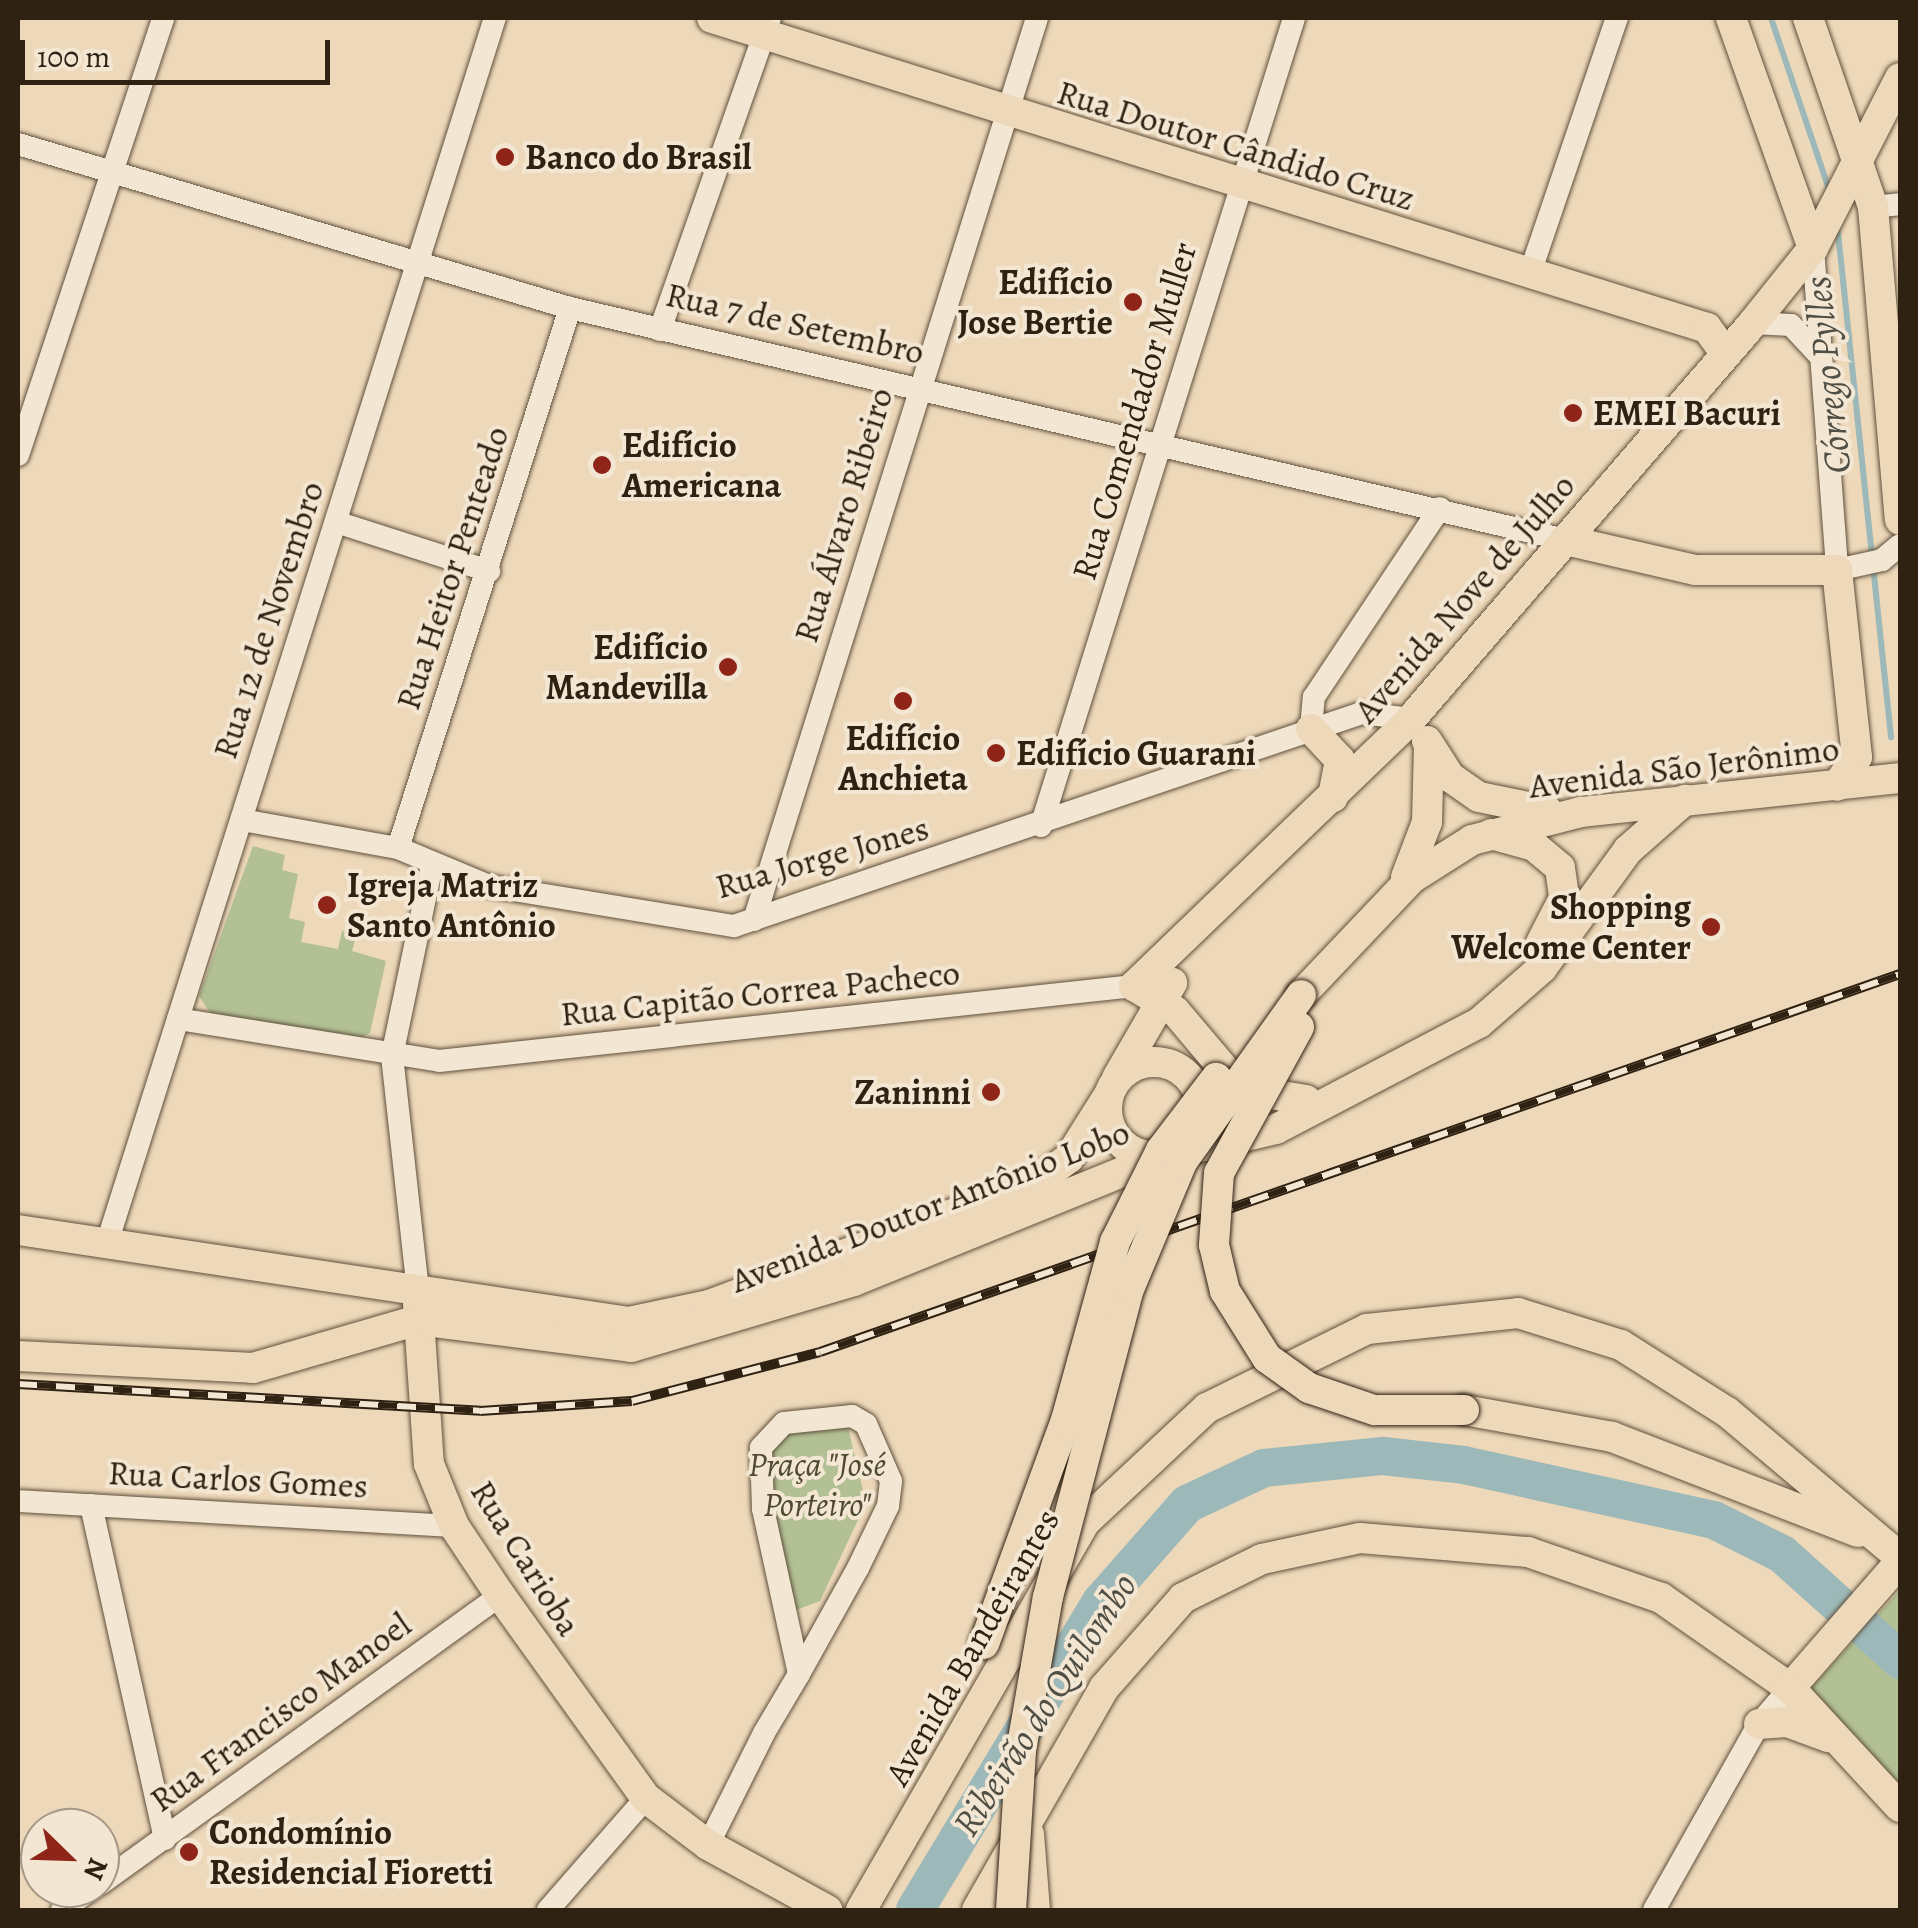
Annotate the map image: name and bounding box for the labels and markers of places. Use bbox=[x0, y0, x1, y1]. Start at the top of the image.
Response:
place label: Banco do Brasil bbox=[525, 136, 752, 178]
marker: Banco do Brasil bbox=[494, 146, 516, 168]
place label: Edifício Jose Bertie bbox=[958, 261, 1113, 343]
marker: Edifício Jose Bertie bbox=[1122, 291, 1144, 313]
place label: EMEI Bacuri bbox=[1593, 392, 1781, 434]
marker: EMEI Bacuri bbox=[1562, 402, 1584, 424]
place label: Edifício Americana bbox=[622, 424, 781, 506]
marker: Edifício Americana bbox=[591, 454, 613, 476]
place label: Edifício Mandevilla bbox=[546, 626, 708, 708]
marker: Edifício Mandevilla bbox=[717, 656, 739, 678]
marker: Edifício Anchieta bbox=[892, 690, 914, 712]
place label: Edifício Anchieta bbox=[838, 717, 968, 799]
place label: Edifício Guarani bbox=[1016, 732, 1256, 774]
marker: Edifício Guarani bbox=[985, 742, 1007, 764]
place label: Igreja Matriz Santo Antônio bbox=[347, 864, 556, 946]
place label: Shopping Welcome Center bbox=[1451, 886, 1691, 968]
marker: Igreja Matriz Santo Antônio bbox=[316, 894, 338, 916]
marker: Shopping Welcome Center bbox=[1700, 916, 1722, 938]
place label: Zaninni bbox=[854, 1071, 971, 1113]
marker: Zaninni bbox=[980, 1081, 1002, 1103]
place label: Condomínio Residencial Fioretti bbox=[209, 1811, 493, 1893]
marker: Condomínio Residencial Fioretti bbox=[178, 1841, 200, 1863]

